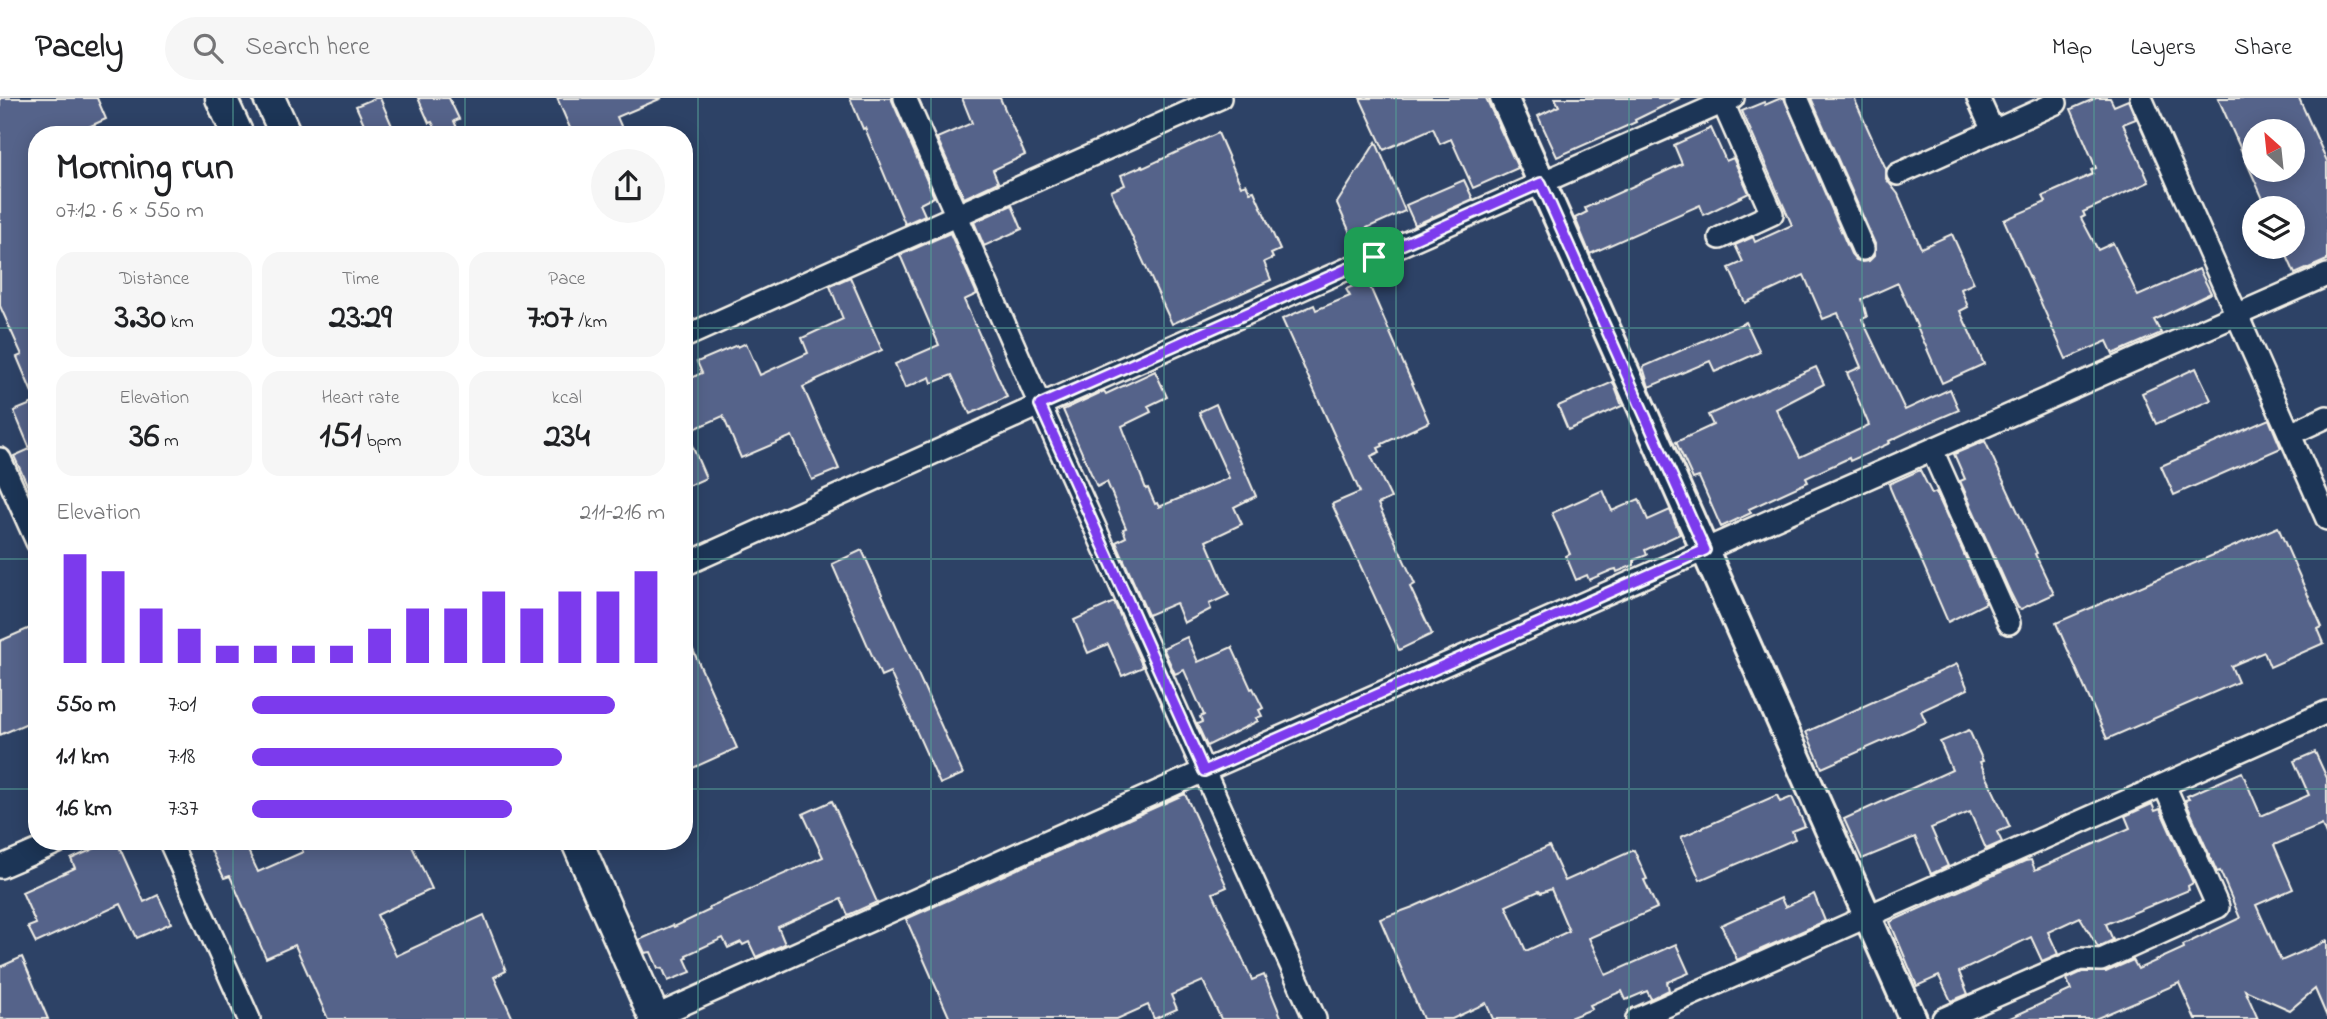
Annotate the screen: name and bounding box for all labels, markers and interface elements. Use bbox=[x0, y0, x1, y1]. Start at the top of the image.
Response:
search box bbox=[165, 17, 655, 80]
text: Pacely bbox=[35, 24, 123, 72]
icon: search bbox=[189, 29, 227, 67]
text: Search here bbox=[245, 29, 370, 67]
text: Map bbox=[2052, 31, 2092, 66]
text: Layers bbox=[2130, 31, 2196, 66]
text: Share bbox=[2234, 31, 2292, 66]
north arrow bbox=[2242, 119, 2305, 182]
map controls bbox=[2242, 119, 2305, 259]
text: Morning run bbox=[56, 141, 234, 197]
button: share bbox=[591, 149, 665, 223]
text: 07:12 · 6 × 550 m bbox=[56, 195, 204, 228]
button: layers bbox=[2242, 196, 2305, 259]
pin bbox=[1344, 227, 1404, 287]
icon: arrive bbox=[1355, 238, 1393, 276]
text: Distance bbox=[119, 266, 189, 293]
text: Time bbox=[342, 266, 379, 293]
text: Pace bbox=[548, 266, 585, 293]
text: 3.30 bbox=[115, 293, 166, 344]
text: 23:29 bbox=[329, 293, 392, 344]
text: 7:07 bbox=[526, 293, 573, 344]
text: km bbox=[166, 309, 194, 336]
text: /km bbox=[573, 309, 607, 336]
text: Elevation bbox=[119, 385, 189, 412]
text: Heart rate bbox=[322, 385, 399, 412]
text: kcal bbox=[552, 385, 582, 412]
text: 36 bbox=[129, 412, 159, 463]
text: 151 bbox=[319, 412, 362, 463]
text: 234 bbox=[544, 412, 590, 463]
text: m bbox=[159, 428, 179, 455]
text: bpm bbox=[362, 428, 402, 455]
text: Elevation bbox=[56, 497, 141, 530]
text: 211–216 m bbox=[580, 497, 665, 530]
text: 550 m bbox=[56, 689, 116, 722]
text: 7:01 bbox=[168, 689, 197, 722]
text: 1.1 km bbox=[56, 741, 109, 774]
text: 7:18 bbox=[168, 741, 195, 774]
text: 1.6 km bbox=[56, 793, 112, 826]
text: 7:37 bbox=[168, 793, 198, 826]

